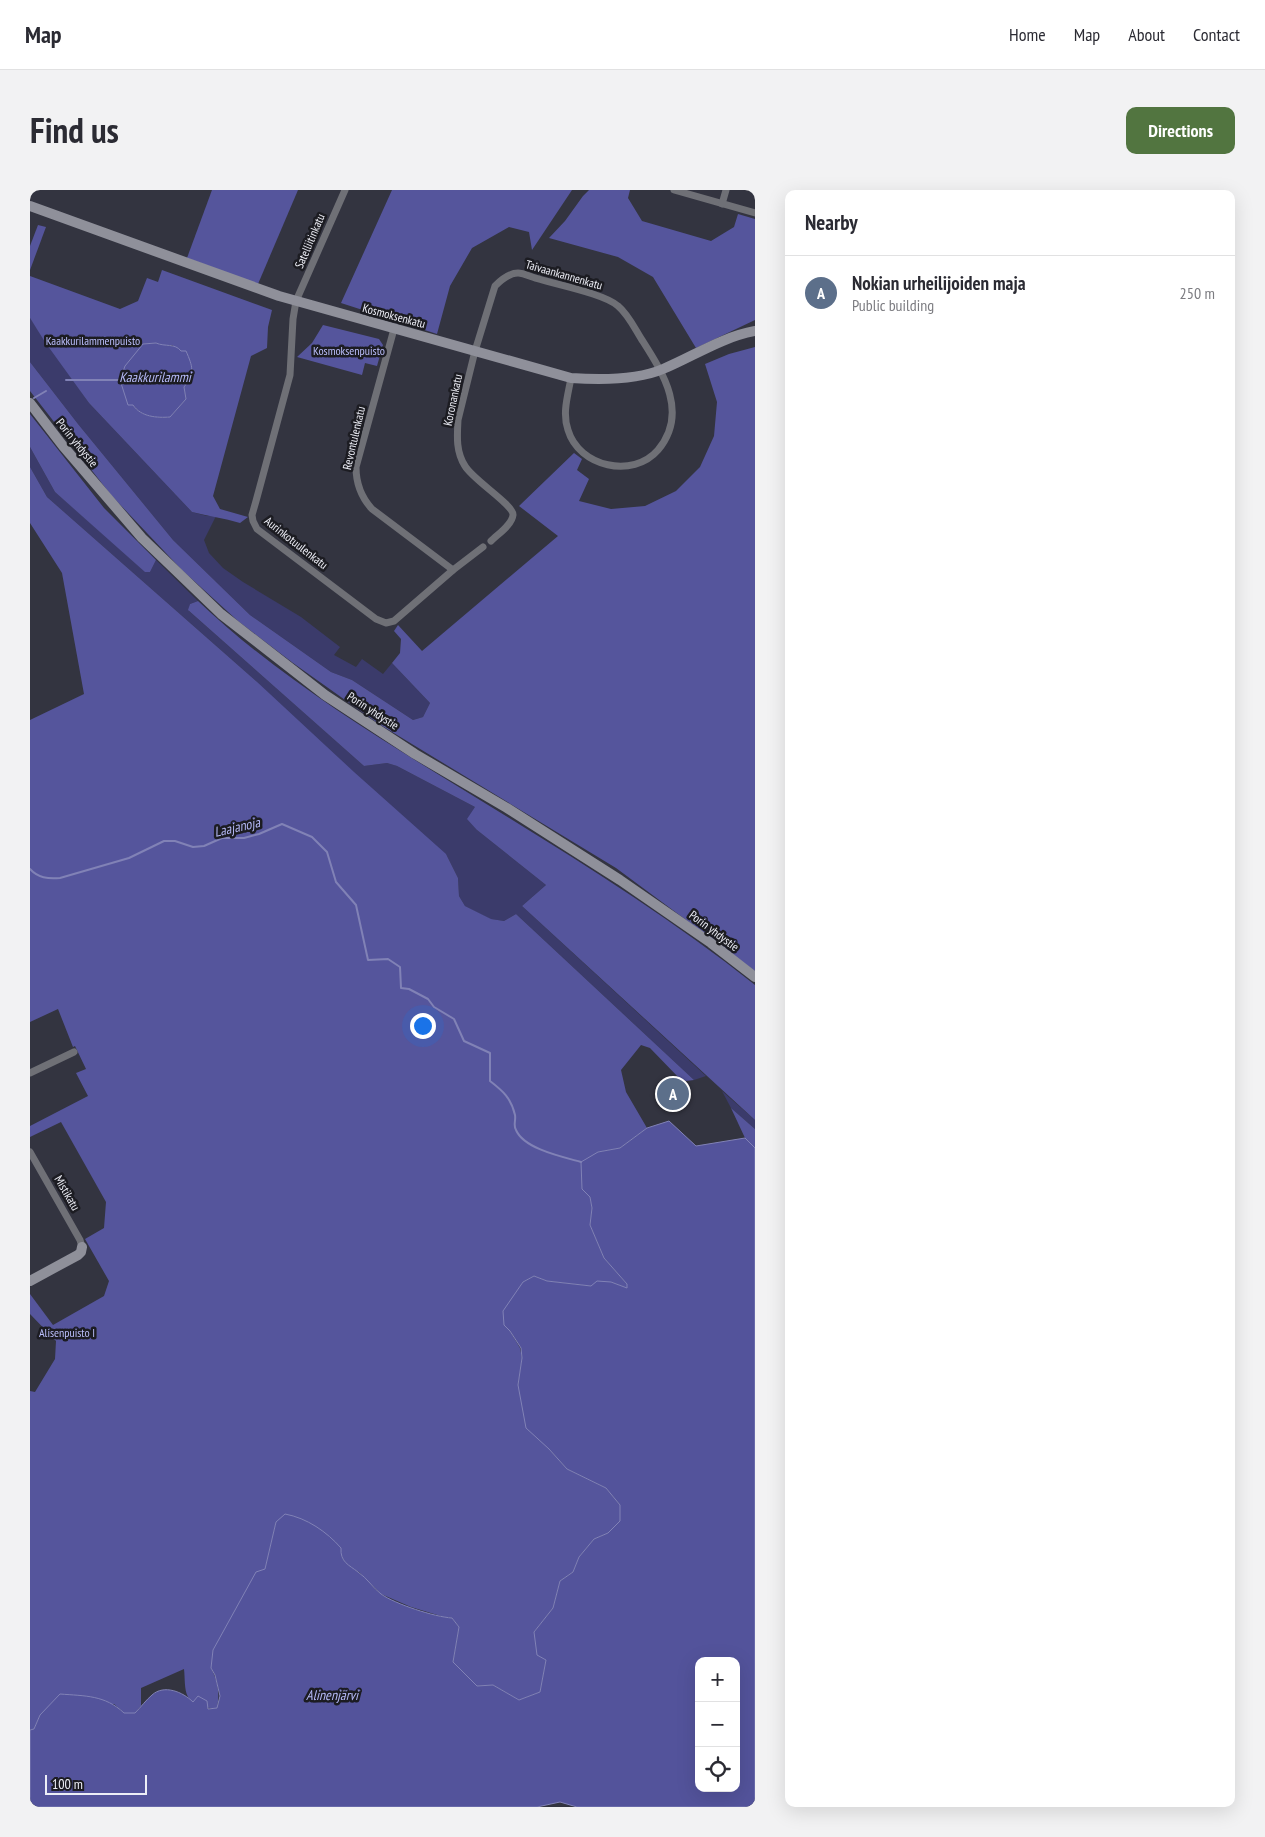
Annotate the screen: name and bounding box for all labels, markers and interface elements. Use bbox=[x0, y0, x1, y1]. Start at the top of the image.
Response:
text: Map bbox=[25, 19, 62, 50]
text: Home bbox=[1009, 23, 1046, 46]
text: Map bbox=[1074, 23, 1100, 46]
text: About bbox=[1128, 23, 1165, 46]
text: Contact bbox=[1193, 23, 1240, 46]
text: Find us bbox=[30, 107, 119, 153]
button: Directions bbox=[1126, 107, 1235, 154]
text: Nearby bbox=[805, 209, 858, 236]
street label: Satelliitinkatu bbox=[291, 211, 328, 270]
street label: Taivaankannenkatu bbox=[524, 256, 604, 293]
text: Nokian urheilijoiden maja bbox=[852, 271, 1026, 295]
text: A bbox=[817, 283, 825, 303]
text: 250 m bbox=[1180, 283, 1215, 303]
text: Public building bbox=[852, 295, 934, 315]
street label: Kosmoksenkatu bbox=[361, 300, 427, 331]
park label: Kaakkurilammenpuisto bbox=[46, 333, 140, 348]
park label: Kosmoksenpuisto bbox=[313, 343, 385, 358]
water label: Kaakkurilammi bbox=[119, 368, 193, 386]
street label: Koronankatu bbox=[440, 373, 465, 427]
street label: Revontulenkatu bbox=[339, 405, 368, 471]
street label: Porin yhdystie bbox=[53, 415, 102, 470]
street label: Aurinkotuulenkatu bbox=[262, 513, 331, 572]
street label: Porin yhdystie bbox=[345, 688, 402, 733]
water label: Laajanoja bbox=[212, 813, 263, 841]
street label: Porin yhdystie bbox=[687, 907, 742, 954]
your location bbox=[410, 1013, 436, 1039]
pin: A bbox=[657, 1075, 689, 1113]
street label: Mistikatu bbox=[51, 1172, 83, 1213]
park label: Alisenpuisto I bbox=[39, 1325, 95, 1340]
map controls bbox=[695, 1657, 740, 1792]
button: + bbox=[695, 1657, 740, 1702]
water label: Alinenjärvi bbox=[306, 1686, 360, 1704]
button: − bbox=[695, 1702, 740, 1747]
button: locate bbox=[695, 1747, 740, 1792]
scale bar bbox=[45, 1772, 148, 1795]
text: 100 m bbox=[52, 1775, 83, 1793]

